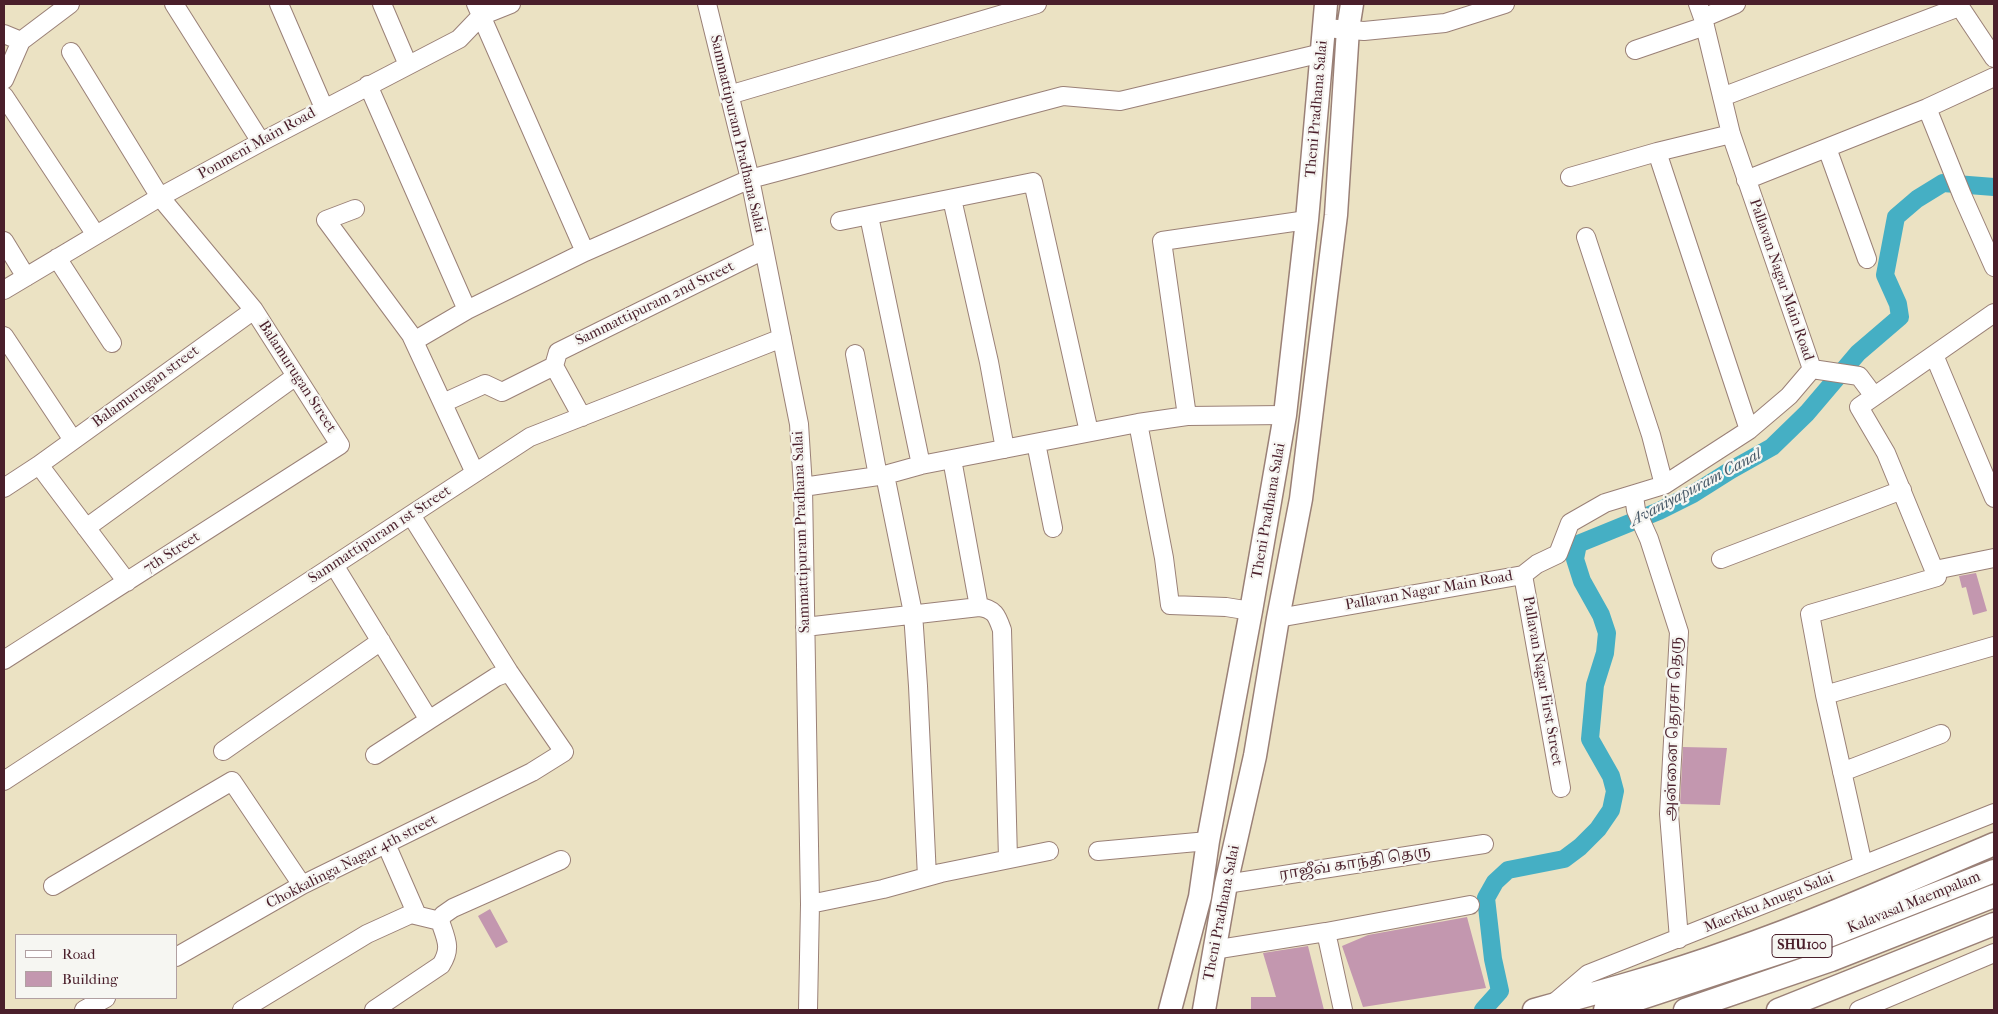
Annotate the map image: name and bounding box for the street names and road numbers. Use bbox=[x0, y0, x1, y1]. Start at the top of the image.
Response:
street label: Sammattipuram Pradhana Salai bbox=[705, 33, 769, 235]
street label: Theni Pradhana Salai bbox=[1302, 40, 1332, 178]
street label: Ponmeni Main Road bbox=[195, 104, 319, 184]
street label: Pallavan Nagar Main Road bbox=[1745, 197, 1817, 363]
street label: Sammattipuram 2nd Street bbox=[573, 258, 737, 350]
street label: Balamurugan Street bbox=[254, 318, 340, 436]
street label: Balamurugan street bbox=[89, 342, 203, 432]
street label: Sammattipuram Pradhana Salai bbox=[789, 431, 815, 633]
street label: Theni Pradhana Salai bbox=[1248, 442, 1290, 580]
street label: Sammattipuram 1st Street bbox=[305, 482, 455, 588]
street label: 7th Street bbox=[140, 528, 204, 578]
street label: Pallavan Nagar Main Road bbox=[1344, 567, 1514, 615]
street label: Pallavan Nagar First Street bbox=[1518, 595, 1566, 767]
street label: அன்னை தெரசா தெரு bbox=[1662, 636, 1686, 822]
street label: Chokkalinga Nagar 4th street bbox=[263, 811, 441, 913]
street label: ராஜீவ் காந்தி தெரு bbox=[1278, 843, 1432, 885]
street label: Theni Pradhana Salai bbox=[1200, 844, 1244, 982]
street label: Kalavasal Maempalam bbox=[1845, 868, 1983, 938]
street label: Maerkku Anugu Salai bbox=[1701, 869, 1837, 937]
road number: SHU100 bbox=[1772, 934, 1832, 958]

